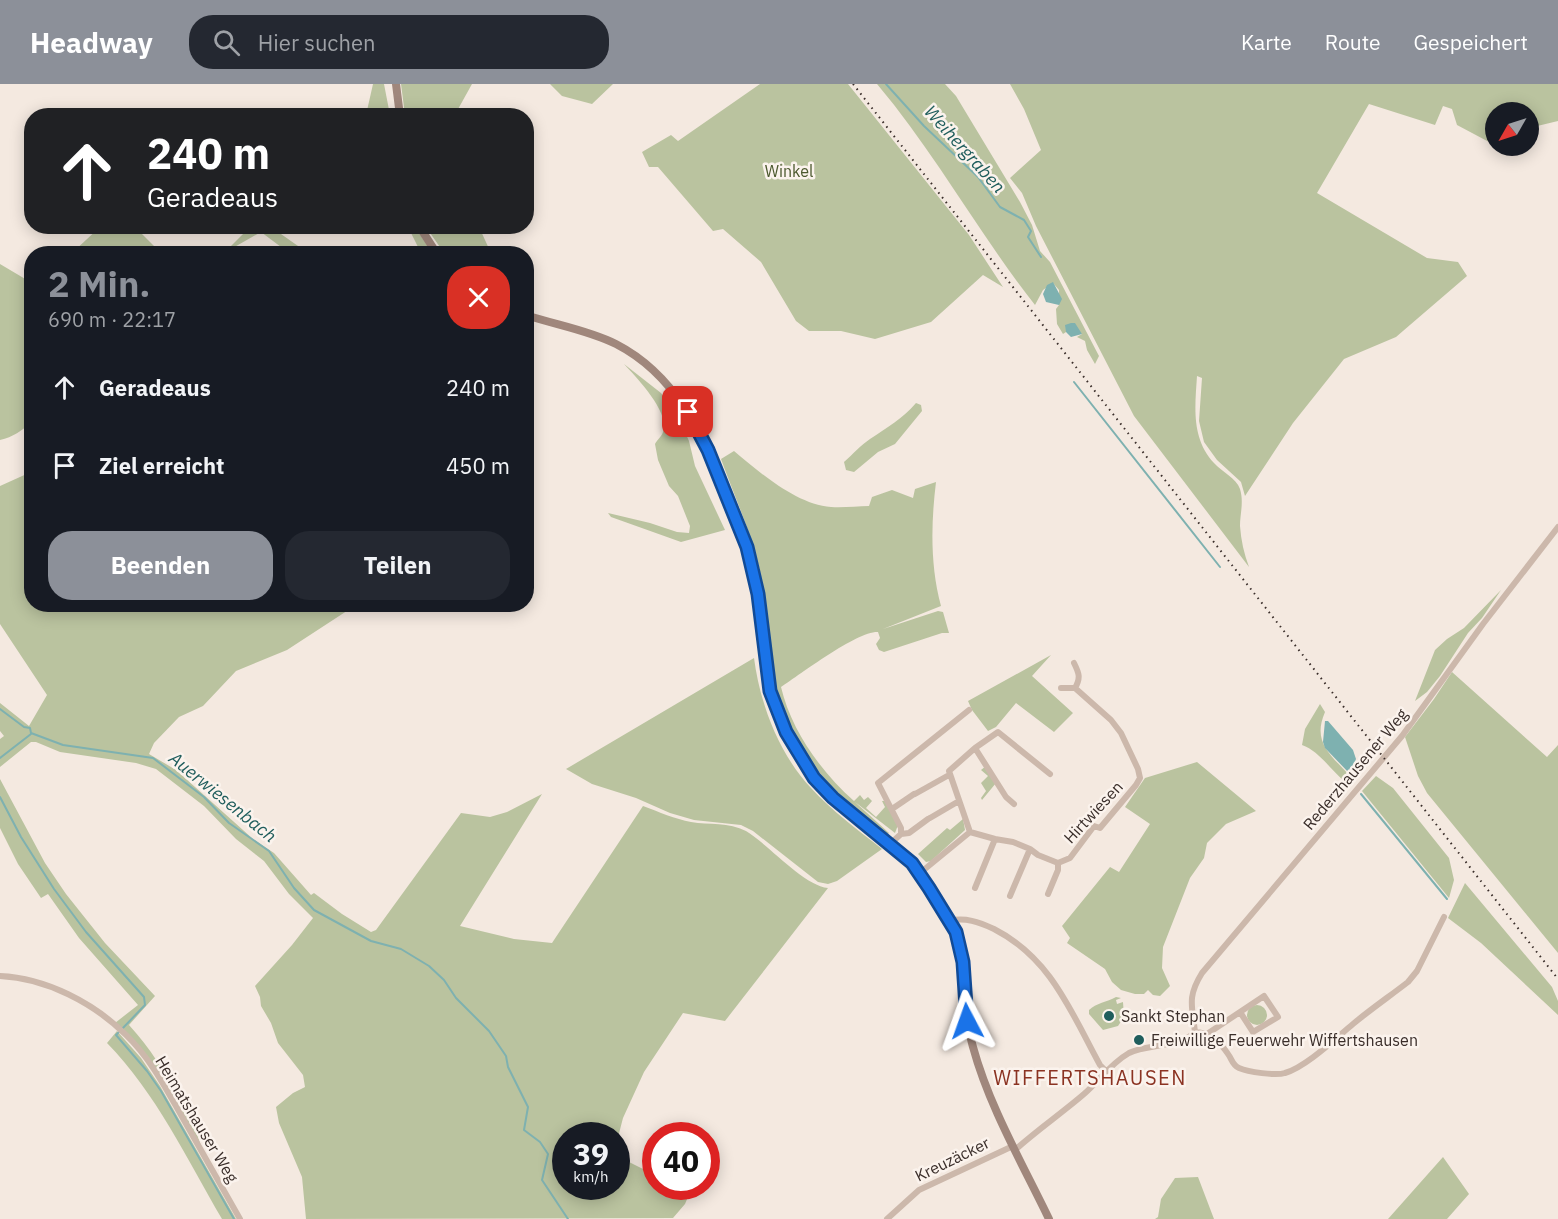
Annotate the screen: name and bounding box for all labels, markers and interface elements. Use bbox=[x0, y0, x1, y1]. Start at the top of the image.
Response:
search box bbox=[189, 15, 609, 69]
text: Headway bbox=[30, 24, 153, 61]
icon: search bbox=[210, 26, 243, 59]
text: Hier suchen bbox=[258, 28, 376, 57]
text: Karte bbox=[1241, 28, 1292, 56]
text: Route bbox=[1325, 28, 1381, 56]
text: Gespeichert bbox=[1414, 28, 1528, 56]
water label: Weihergraben bbox=[920, 100, 1010, 198]
north arrow bbox=[1485, 102, 1539, 156]
map controls bbox=[1485, 102, 1539, 156]
text: 240 m bbox=[147, 126, 270, 181]
icon: ahead bbox=[48, 132, 126, 210]
park label: Winkel bbox=[765, 161, 813, 181]
text: Geradeaus bbox=[147, 179, 278, 214]
text: 2 Min. bbox=[48, 260, 151, 307]
button: close bbox=[447, 266, 510, 329]
text: 690 m · 22:17 bbox=[48, 306, 176, 333]
icon: ahead bbox=[48, 371, 81, 404]
text: Geradeaus bbox=[99, 373, 211, 402]
text: 240 m bbox=[446, 373, 510, 402]
pin bbox=[662, 386, 713, 437]
icon: arrive bbox=[671, 395, 704, 428]
icon: arrive bbox=[48, 449, 81, 482]
text: Ziel erreicht bbox=[99, 451, 224, 480]
text: 450 m bbox=[446, 451, 510, 480]
button: Beenden bbox=[48, 531, 273, 600]
button: Teilen bbox=[285, 531, 510, 600]
street label: Rederzhausener Weg bbox=[1298, 704, 1412, 834]
water label: Auerwiesenbach bbox=[164, 746, 281, 847]
street label: Hirtwiesen bbox=[1059, 777, 1127, 847]
position arrow bbox=[935, 989, 999, 1053]
place label: Sankt Stephan bbox=[1121, 1006, 1225, 1026]
marker: Sankt Stephan bbox=[1102, 1009, 1116, 1023]
place label: Freiwillige Feuerwehr Wiffertshausen bbox=[1151, 1030, 1418, 1050]
marker: Freiwillige Feuerwehr Wiffertshausen bbox=[1132, 1033, 1146, 1047]
street label: Heimatshauser Weg bbox=[151, 1052, 243, 1186]
district label: WIFFERTSHAUSEN bbox=[993, 1064, 1187, 1091]
speed limit sign: 40 bbox=[642, 1122, 720, 1200]
street label: Kreuzäcker bbox=[911, 1132, 993, 1186]
text: 39 bbox=[573, 1134, 609, 1173]
text: km/h bbox=[573, 1167, 609, 1186]

